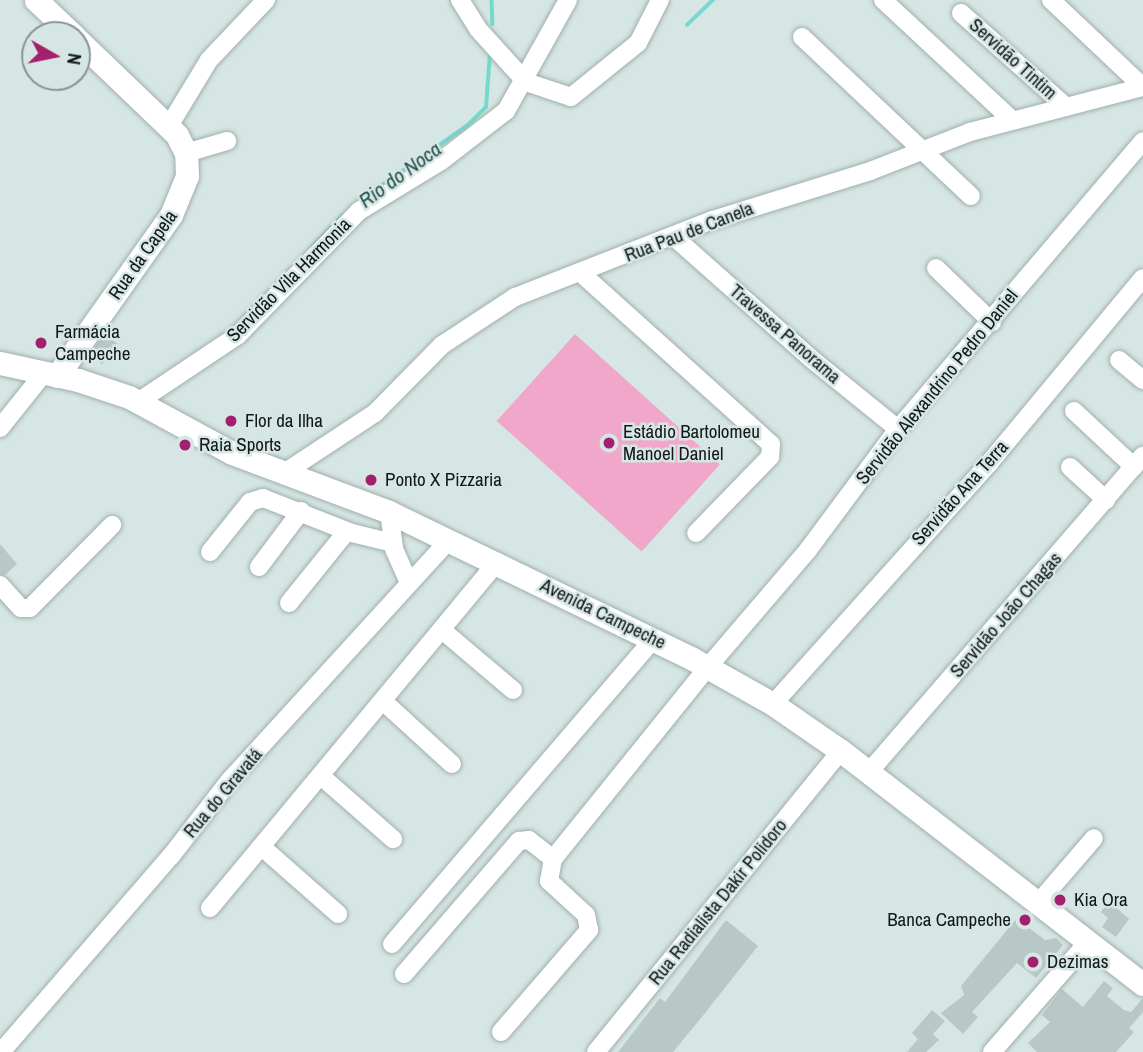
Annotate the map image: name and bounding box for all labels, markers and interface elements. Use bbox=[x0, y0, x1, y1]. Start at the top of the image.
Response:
street label: Servidão Tintim bbox=[964, 14, 1062, 104]
north arrow bbox=[21, 21, 91, 91]
text: N bbox=[61, 51, 88, 67]
water label: Rio do Noca bbox=[354, 137, 446, 213]
street label: Rua Pau de Canela bbox=[621, 197, 757, 267]
street label: Rua da Capela bbox=[104, 206, 182, 304]
street label: Servidão Vila Harmonia bbox=[222, 213, 356, 347]
street label: Travessa Panorama bbox=[725, 280, 845, 388]
street label: Servidão Alexandrino Pedro Daniel bbox=[851, 285, 1023, 489]
place label: Farmácia Campeche bbox=[55, 321, 130, 365]
marker: Farmácia Campeche bbox=[33, 335, 49, 351]
place label: Flor da Ilha bbox=[245, 410, 323, 432]
marker: Flor da Ilha bbox=[223, 413, 239, 429]
place label: Estádio Bartolomeu Manoel Daniel bbox=[623, 421, 760, 465]
place label: Raia Sports bbox=[199, 434, 281, 456]
marker: Estádio Bartolomeu Manoel Daniel bbox=[601, 435, 617, 451]
street label: Servidão Ana Terra bbox=[907, 435, 1013, 551]
marker: Raia Sports bbox=[177, 437, 193, 453]
place label: Ponto X Pizzaria bbox=[385, 469, 502, 491]
marker: Ponto X Pizzaria bbox=[363, 472, 379, 488]
street label: Servidão João Chagas bbox=[945, 548, 1067, 682]
street label: Avenida Campeche bbox=[537, 574, 669, 654]
street label: Rua do Gravatá bbox=[179, 744, 267, 842]
street label: Rua Radialista Dakir Polidoro bbox=[644, 814, 792, 990]
place label: Kia Ora bbox=[1074, 889, 1128, 911]
marker: Kia Ora bbox=[1052, 892, 1068, 908]
place label: Banca Campeche bbox=[887, 909, 1011, 931]
marker: Banca Campeche bbox=[1017, 912, 1033, 928]
place label: Dezimas bbox=[1047, 951, 1108, 973]
marker: Dezimas bbox=[1025, 954, 1041, 970]

